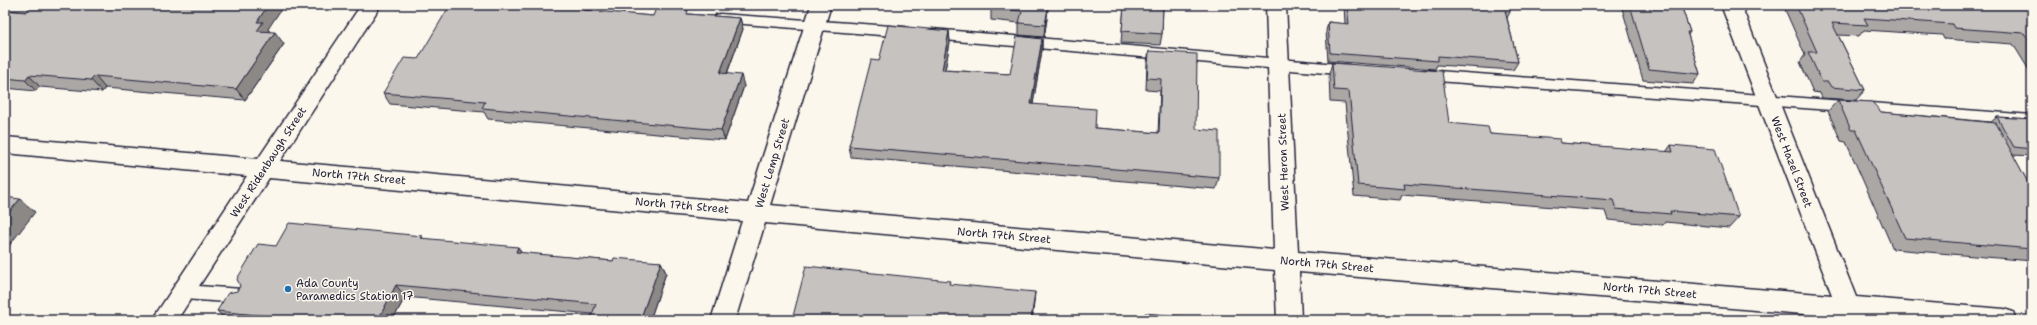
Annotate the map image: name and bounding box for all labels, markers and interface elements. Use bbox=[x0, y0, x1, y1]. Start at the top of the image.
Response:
street label: West Ridenbaugh Street bbox=[227, 104, 310, 221]
street label: West Heron Street bbox=[1274, 113, 1293, 211]
street label: West Hazel Street bbox=[1767, 114, 1816, 210]
street label: West Lemp Street bbox=[752, 116, 793, 210]
street label: North 17th Street bbox=[311, 165, 407, 188]
street label: North 17th Street bbox=[634, 194, 730, 217]
street label: North 17th Street bbox=[956, 224, 1052, 247]
street label: North 17th Street bbox=[1279, 253, 1375, 276]
place label: Ada County Paramedics Station 17 bbox=[296, 276, 414, 304]
street label: North 17th Street bbox=[1602, 279, 1698, 302]
marker: Ada County Paramedics Station 17 bbox=[283, 284, 293, 294]

